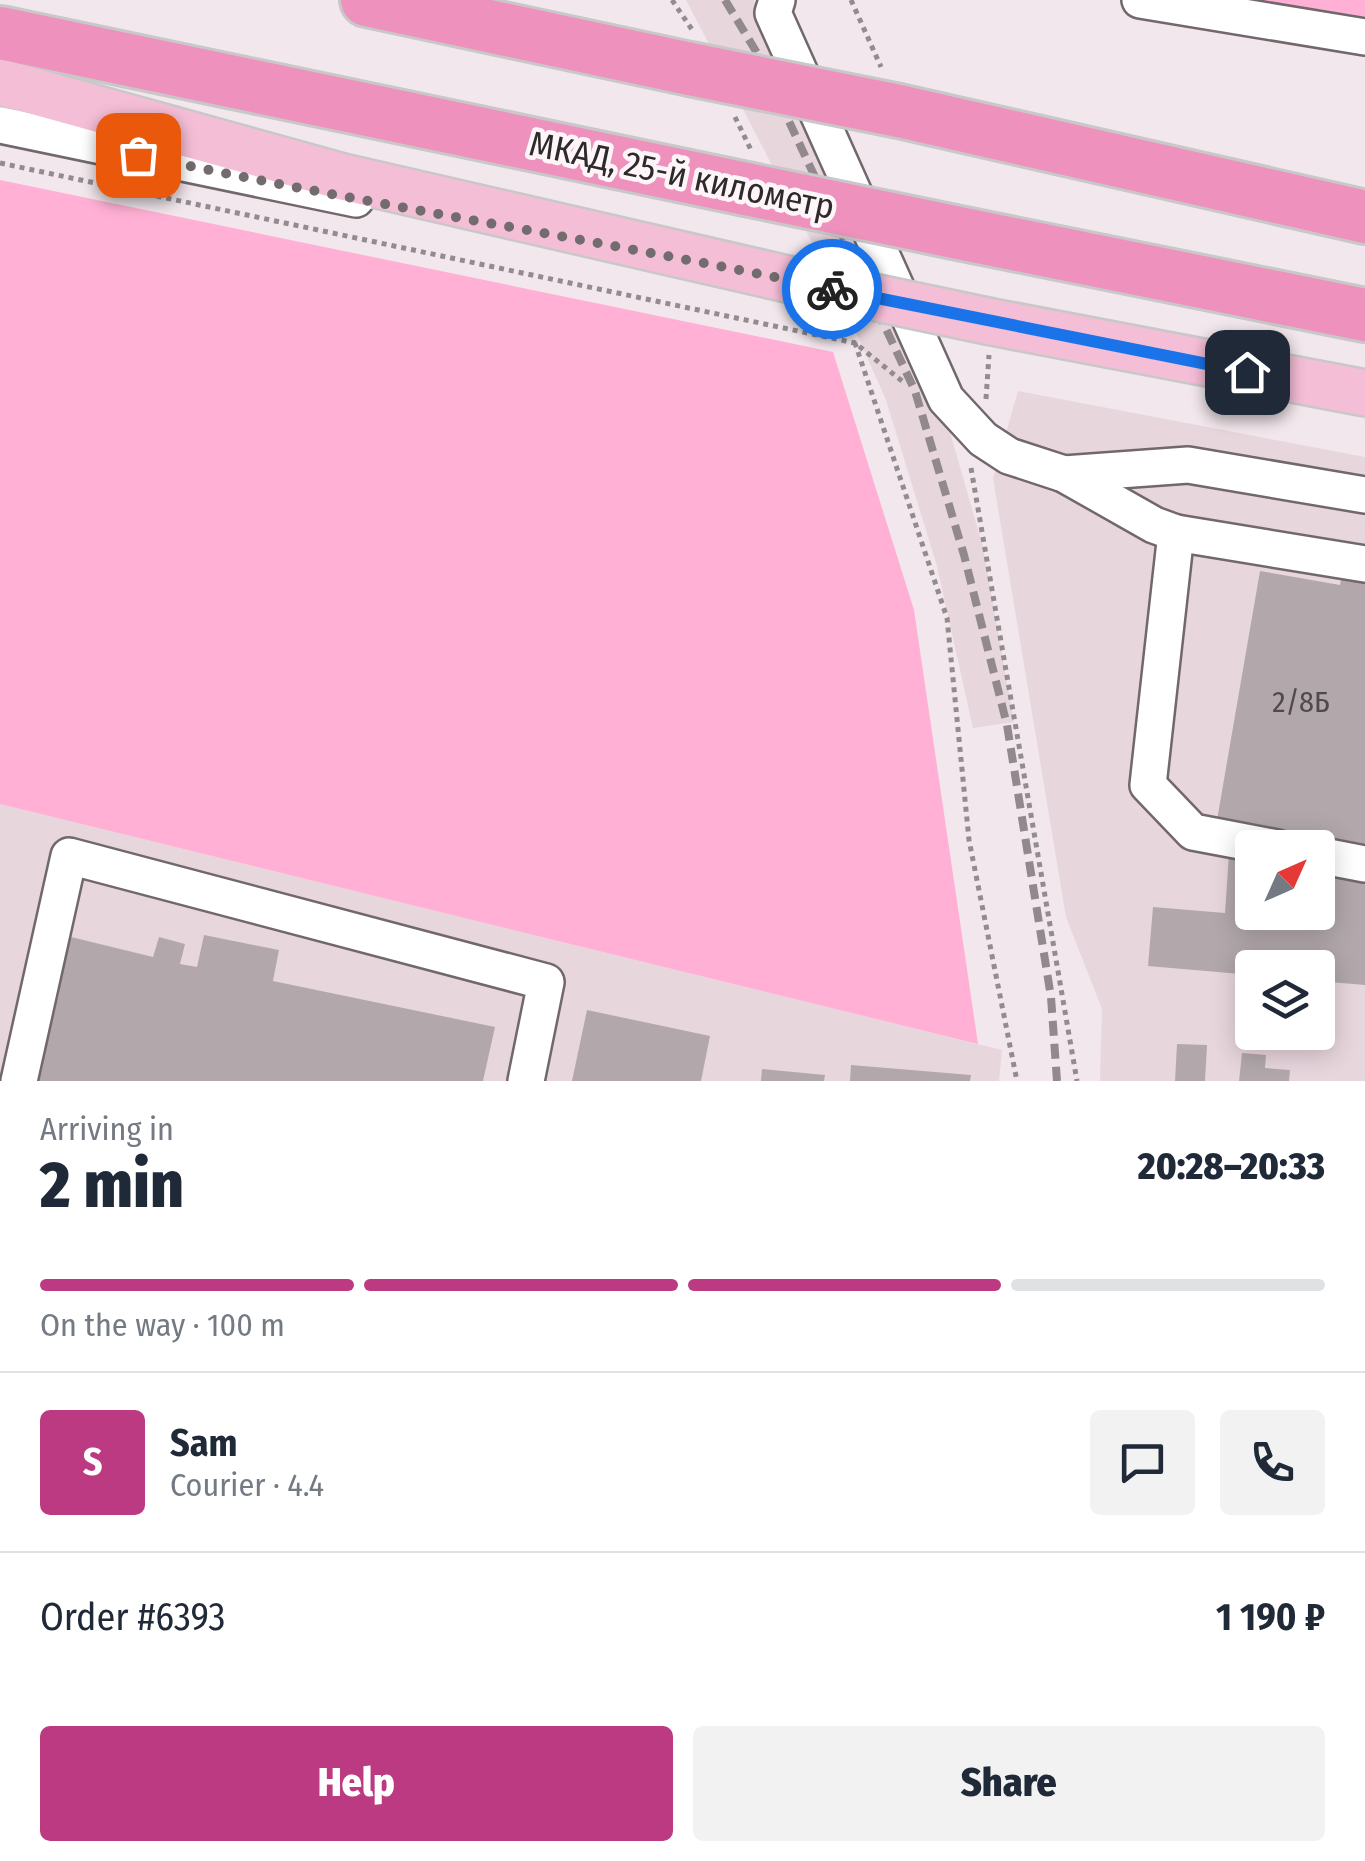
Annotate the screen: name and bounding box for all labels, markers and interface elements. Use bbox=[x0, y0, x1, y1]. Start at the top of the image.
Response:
pin bbox=[96, 113, 181, 198]
street label: МКАД, 25-й километр bbox=[526, 122, 838, 228]
icon: bag bbox=[111, 128, 166, 183]
courier bbox=[782, 239, 882, 339]
icon: bike bbox=[805, 262, 860, 317]
pin bbox=[1205, 330, 1290, 415]
icon: home bbox=[1220, 345, 1275, 400]
house number: 2/8Б bbox=[1272, 684, 1330, 720]
north arrow bbox=[1235, 830, 1335, 930]
map controls bbox=[1235, 830, 1335, 1050]
button: layers bbox=[1235, 950, 1335, 1050]
text: Arriving in bbox=[40, 1110, 174, 1148]
text: 20:28–20:33 bbox=[1138, 1143, 1325, 1189]
text: 2 min bbox=[40, 1146, 184, 1224]
text: On the way · 100 m bbox=[40, 1306, 285, 1344]
button: chat bbox=[1090, 1410, 1195, 1515]
button: phone bbox=[1220, 1410, 1325, 1515]
text: Sam bbox=[170, 1420, 238, 1466]
text: S bbox=[83, 1439, 102, 1485]
text: Courier · 4.4 bbox=[170, 1466, 324, 1504]
text: Order #6393 bbox=[40, 1594, 225, 1640]
text: 1 190 ₽ bbox=[1216, 1594, 1325, 1640]
button: Help bbox=[40, 1726, 673, 1841]
button: Share bbox=[693, 1726, 1325, 1841]

